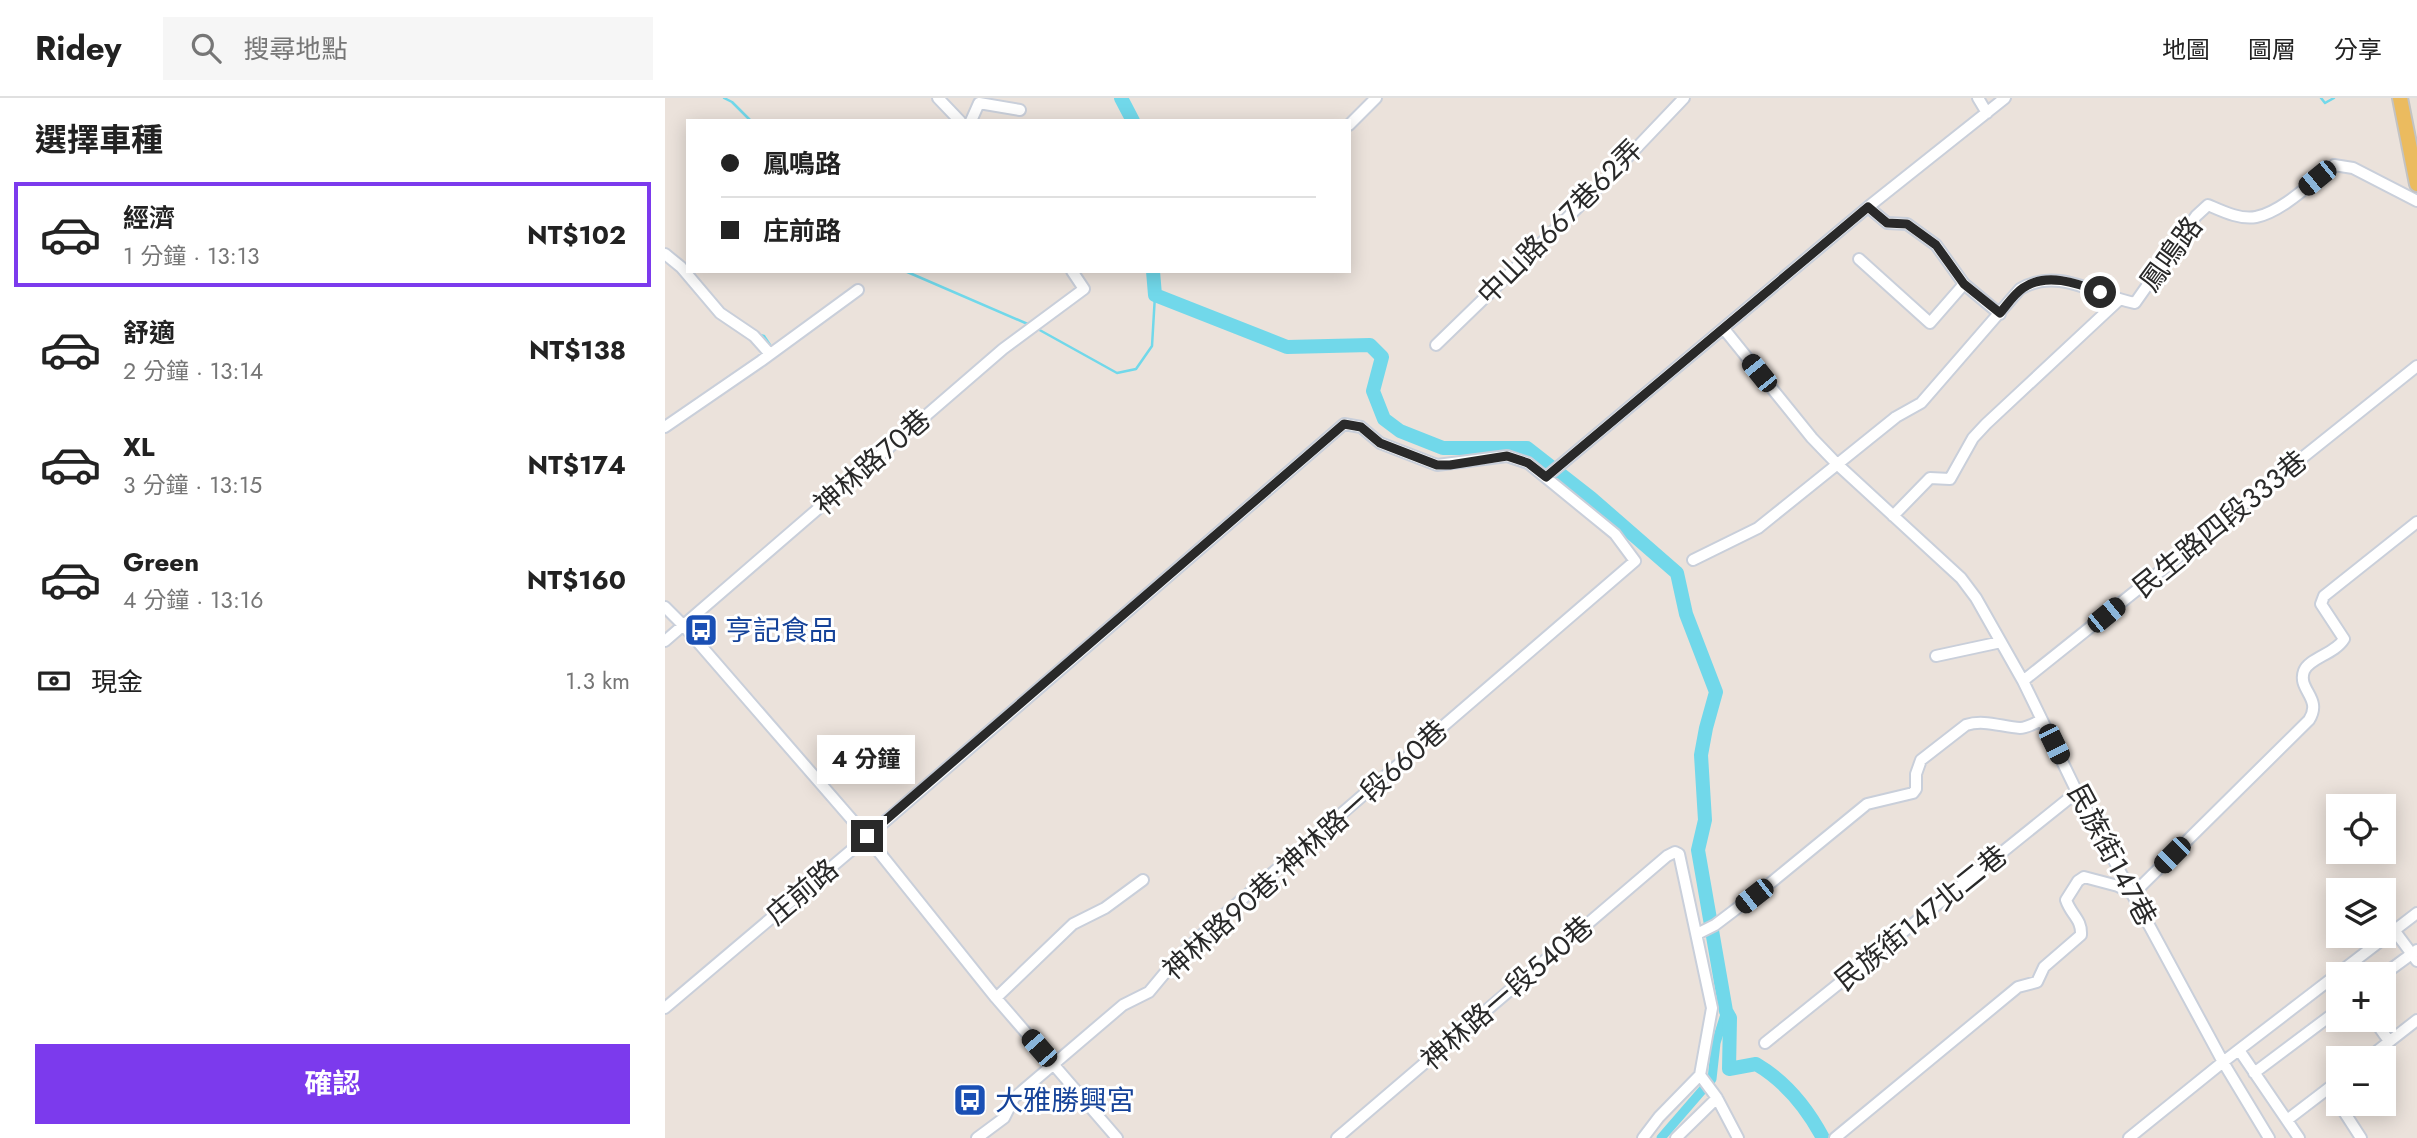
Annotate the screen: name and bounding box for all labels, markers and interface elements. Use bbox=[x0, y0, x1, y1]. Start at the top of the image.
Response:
search box bbox=[163, 17, 653, 80]
text: Ridey bbox=[35, 25, 121, 72]
icon: search bbox=[187, 29, 225, 67]
text: 搜尋地點 bbox=[243, 30, 347, 68]
text: 地圖 bbox=[2162, 32, 2210, 67]
text: 圖層 bbox=[2248, 32, 2296, 67]
text: 分享 bbox=[2334, 32, 2382, 67]
text: 選擇車種 bbox=[35, 117, 163, 163]
street label: 中山路667巷62弄 bbox=[1468, 130, 1652, 314]
text: 鳳鳴路 bbox=[763, 145, 841, 183]
car bbox=[2295, 157, 2340, 199]
text: 經濟 bbox=[123, 199, 175, 237]
icon: car bbox=[39, 203, 102, 266]
street label: 鳳鳴路 bbox=[2130, 208, 2212, 300]
text: 庄前路 bbox=[763, 212, 841, 250]
text: NT$102 bbox=[527, 216, 626, 254]
text: 1 分鐘 · 13:13 bbox=[123, 239, 260, 273]
route start bbox=[2084, 276, 2116, 308]
text: 舒適 bbox=[123, 314, 175, 352]
icon: car bbox=[39, 318, 102, 381]
text: NT$138 bbox=[529, 331, 626, 369]
car bbox=[1738, 350, 1781, 396]
text: 2 分鐘 · 13:14 bbox=[123, 354, 263, 388]
street label: 神林路70巷 bbox=[804, 399, 940, 525]
text: XL bbox=[123, 428, 155, 466]
icon: car bbox=[39, 433, 102, 496]
street label: 民生路四段333巷 bbox=[2124, 441, 2316, 607]
text: NT$174 bbox=[528, 446, 626, 484]
text: 3 分鐘 · 13:15 bbox=[123, 468, 262, 502]
text: Green bbox=[123, 543, 199, 581]
icon: car bbox=[39, 548, 102, 611]
text: NT$160 bbox=[527, 561, 626, 599]
text: 4 分鐘 · 13:16 bbox=[123, 583, 263, 617]
car bbox=[2084, 594, 2129, 636]
place label: 亨記食品 bbox=[725, 610, 837, 651]
bus stop icon: 亨記食品 bbox=[682, 611, 720, 649]
icon: cash bbox=[35, 662, 73, 700]
text: 現金 bbox=[91, 663, 143, 701]
text: 1.3 km bbox=[565, 664, 630, 698]
street label: 神林路90巷;神林路一段660巷 bbox=[1153, 711, 1457, 989]
car bbox=[2036, 721, 2073, 767]
callout: 4 分鐘 bbox=[818, 734, 916, 784]
text: 4 分鐘 bbox=[832, 742, 900, 776]
street label: 民族街147巷 bbox=[2057, 777, 2167, 933]
map controls bbox=[2326, 794, 2396, 1116]
button: locate bbox=[2326, 794, 2396, 864]
route end bbox=[851, 820, 883, 852]
car bbox=[2150, 833, 2195, 877]
street label: 民族街147北二巷 bbox=[1826, 835, 2016, 1001]
street label: 庄前路 bbox=[757, 849, 847, 935]
car bbox=[1731, 875, 1778, 917]
button: layers bbox=[2326, 878, 2396, 948]
street label: 神林路一段540巷 bbox=[1412, 906, 1602, 1080]
button: + bbox=[2326, 962, 2396, 1032]
car bbox=[1018, 1025, 1061, 1071]
button: 確認 bbox=[35, 1044, 630, 1124]
button: − bbox=[2326, 1046, 2396, 1116]
place label: 大雅勝興宮 bbox=[995, 1080, 1135, 1121]
bus stop icon: 大雅勝興宮 bbox=[951, 1081, 989, 1119]

